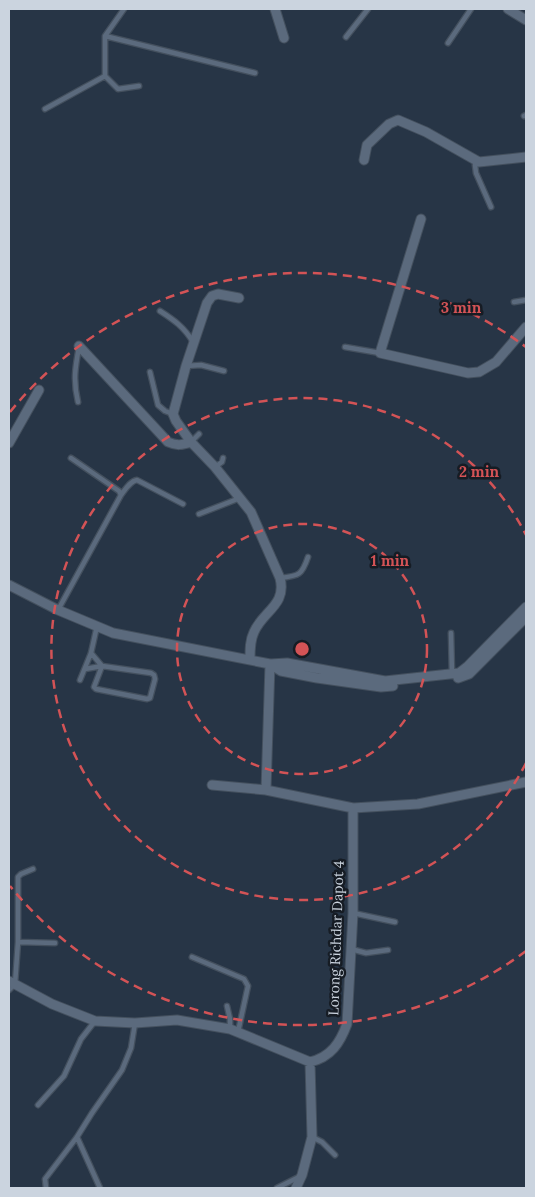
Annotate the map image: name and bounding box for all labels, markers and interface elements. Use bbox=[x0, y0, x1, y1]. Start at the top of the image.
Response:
text: 3 min bbox=[441, 298, 482, 317]
text: 2 min bbox=[459, 462, 500, 481]
text: 1 min bbox=[371, 551, 410, 570]
centre of rings bbox=[293, 640, 311, 658]
street label: Lorong Richdar Dapot 4 bbox=[324, 860, 348, 1016]

